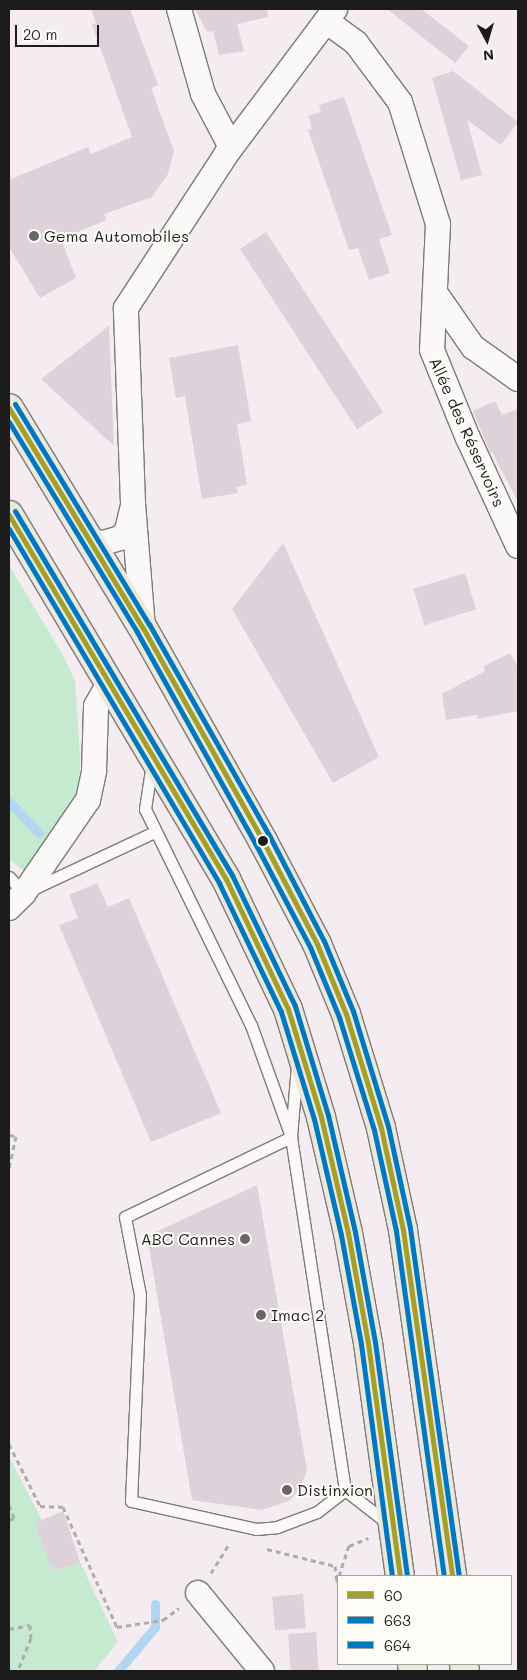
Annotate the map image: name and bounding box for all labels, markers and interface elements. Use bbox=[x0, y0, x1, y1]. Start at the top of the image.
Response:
scale bar bbox=[18, 15, 101, 47]
north arrow bbox=[462, 15, 512, 65]
text: 20 m bbox=[23, 24, 57, 44]
text: N bbox=[482, 45, 495, 65]
place label: Gema Automobiles bbox=[44, 226, 189, 246]
marker: Gema Automobiles bbox=[28, 230, 40, 242]
street label: Allée des Réservoirs bbox=[425, 354, 509, 510]
unlabelled marker bbox=[258, 836, 268, 846]
place label: ABC Cannes bbox=[141, 1229, 235, 1249]
marker: ABC Cannes bbox=[239, 1233, 251, 1245]
place label: Imac 2 bbox=[271, 1305, 324, 1325]
marker: Imac 2 bbox=[255, 1309, 267, 1321]
place label: Distinxion bbox=[297, 1480, 373, 1500]
marker: Distinxion bbox=[281, 1484, 293, 1496]
legend bbox=[337, 1575, 512, 1665]
text: 60 bbox=[384, 1585, 402, 1605]
text: 663 bbox=[384, 1610, 411, 1630]
text: 664 bbox=[384, 1635, 411, 1655]

